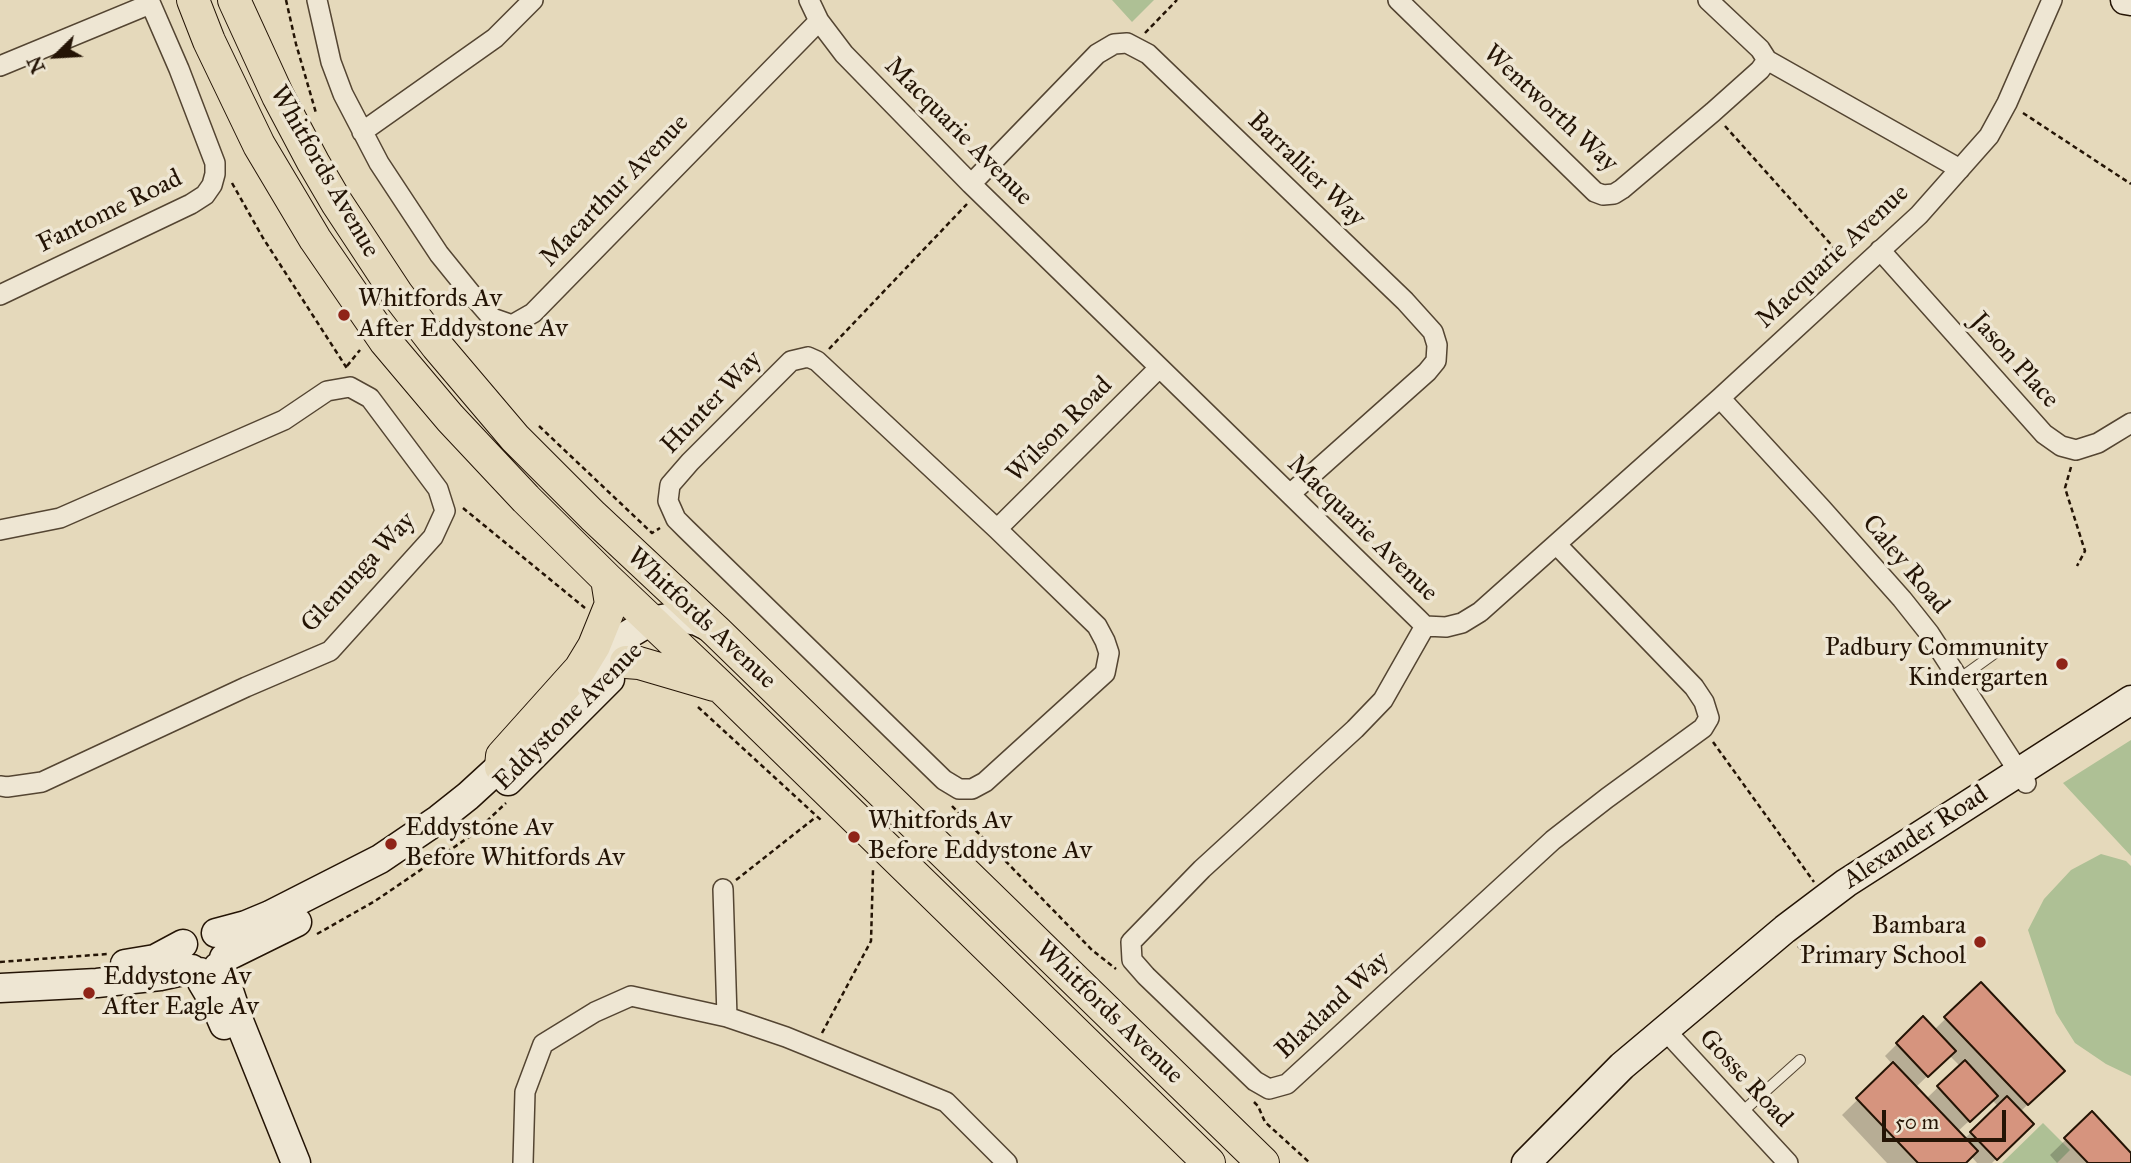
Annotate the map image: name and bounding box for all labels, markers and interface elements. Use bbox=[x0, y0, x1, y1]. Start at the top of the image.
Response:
north arrow bbox=[21, 21, 91, 91]
street label: Wentworth Way bbox=[1476, 39, 1624, 179]
street label: Macquarie Avenue bbox=[877, 51, 1039, 213]
text: N bbox=[23, 53, 50, 77]
street label: Whitfords Avenue bbox=[262, 81, 386, 263]
street label: Barrallier Way bbox=[1240, 106, 1372, 234]
street label: Macarthur Avenue bbox=[534, 108, 696, 274]
street label: Fantome Road bbox=[32, 163, 188, 261]
street label: Macquarie Avenue bbox=[1750, 178, 1916, 336]
place label: Whitfords Av After Eddystone Av bbox=[358, 284, 568, 346]
marker: Whitfords Av After Eddystone Av bbox=[336, 307, 352, 323]
street label: Jason Place bbox=[1963, 307, 2065, 415]
street label: Hunter Way bbox=[655, 345, 769, 461]
street label: Wilson Road bbox=[1001, 371, 1119, 489]
street label: Macquarie Avenue bbox=[1280, 449, 1444, 609]
street label: Glenunga Way bbox=[295, 506, 423, 640]
street label: Caley Road bbox=[1855, 509, 1955, 621]
street label: Whitfords Avenue bbox=[620, 542, 782, 696]
place label: Padbury Community Kindergarten bbox=[1825, 633, 2048, 694]
street label: Eddystone Avenue bbox=[488, 636, 650, 798]
marker: Padbury Community Kindergarten bbox=[2054, 656, 2070, 672]
street label: Alexander Road bbox=[1838, 780, 1994, 896]
place label: Whitfords Av Before Eddystone Av bbox=[868, 806, 1092, 868]
place label: Eddystone Av Before Whitfords Av bbox=[405, 813, 625, 874]
marker: Whitfords Av Before Eddystone Av bbox=[846, 829, 862, 845]
marker: Eddystone Av Before Whitfords Av bbox=[383, 836, 399, 852]
place label: Bambara Primary School bbox=[1800, 911, 1966, 972]
marker: Bambara Primary School bbox=[1972, 934, 1988, 950]
street label: Whitfords Avenue bbox=[1029, 935, 1189, 1091]
street label: Blaxland Way bbox=[1270, 946, 1396, 1066]
place label: Eddystone Av After Eagle Av bbox=[103, 962, 259, 1024]
marker: Eddystone Av After Eagle Av bbox=[81, 985, 97, 1001]
street label: Gosse Road bbox=[1692, 1023, 1798, 1135]
scale bar bbox=[1886, 1096, 2010, 1140]
text: 50 m bbox=[1895, 1109, 1939, 1135]

